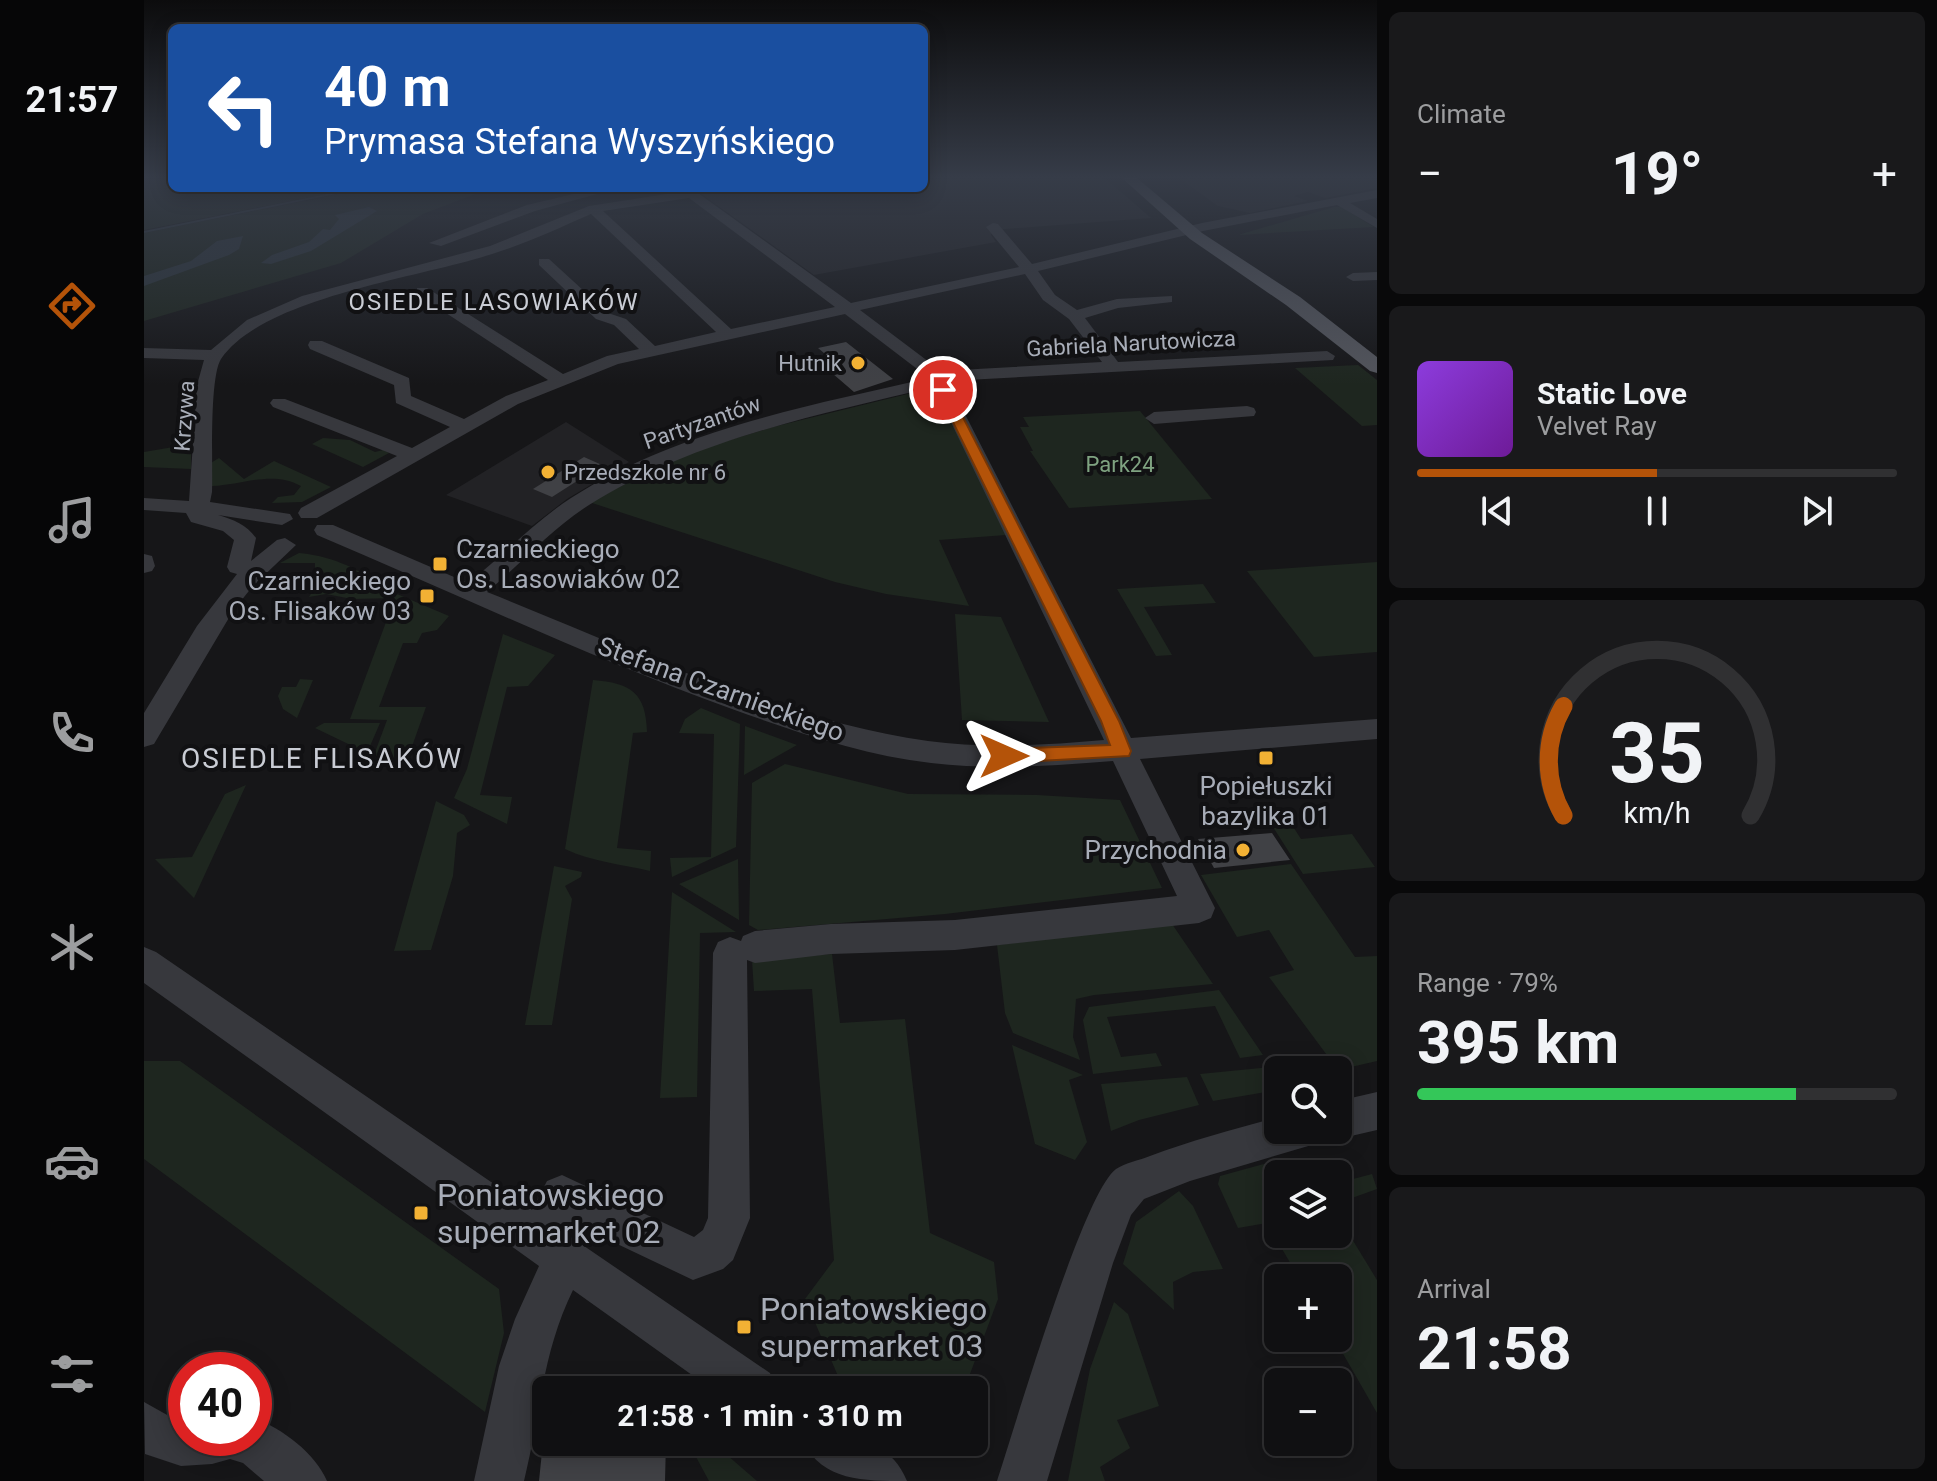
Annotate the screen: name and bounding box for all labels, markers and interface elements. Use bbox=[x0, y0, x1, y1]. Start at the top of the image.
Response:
text: 40 m bbox=[324, 54, 451, 120]
icon: left bbox=[192, 56, 296, 160]
text: 21:57 bbox=[26, 79, 118, 121]
text: Climate bbox=[1417, 99, 1506, 129]
text: Prymasa Stefana Wyszyńskiego bbox=[324, 121, 835, 163]
text: 19° bbox=[1611, 138, 1703, 209]
text: − bbox=[1417, 148, 1442, 200]
text: + bbox=[1872, 148, 1897, 200]
icon: directions bbox=[44, 278, 100, 334]
district label: OSIEDLE LASOWIAKÓW bbox=[349, 288, 639, 316]
street label: Gabriela Narutowicza bbox=[1026, 326, 1236, 361]
place label: Hutnik bbox=[778, 351, 843, 376]
marker: Hutnik bbox=[849, 354, 867, 372]
pin bbox=[909, 356, 977, 424]
icon: arrive bbox=[921, 368, 965, 412]
text: Static Love bbox=[1537, 376, 1687, 411]
street label: Krzywa bbox=[170, 380, 199, 452]
street label: Partyzantów bbox=[640, 391, 765, 454]
text: Velvet Ray bbox=[1537, 411, 1657, 441]
park label: Park24 bbox=[1085, 452, 1155, 477]
place label: Przedszkole nr 6 bbox=[564, 460, 726, 485]
marker: Przedszkole nr 6 bbox=[539, 463, 557, 481]
icon: previous bbox=[1475, 489, 1519, 533]
icon: pause bbox=[1635, 489, 1679, 533]
icon: next bbox=[1795, 489, 1839, 533]
icon: music bbox=[44, 492, 100, 548]
place label: Czarnieckiego Os. Lasowiaków 02 bbox=[456, 534, 680, 594]
marker: Czarnieckiego Os. Lasowiaków 02 bbox=[431, 555, 449, 573]
place label: Czarnieckiego Os. Flisaków 03 bbox=[229, 566, 411, 626]
marker: Czarnieckiego Os. Flisaków 03 bbox=[418, 587, 436, 605]
street label: Stefana Czarnieckiego bbox=[594, 631, 848, 747]
icon: phone bbox=[44, 705, 100, 761]
text: 35 bbox=[1609, 705, 1705, 802]
position arrow bbox=[962, 714, 1046, 798]
district label: OSIEDLE FLISAKÓW bbox=[181, 742, 463, 775]
marker: Popiełuszki bazylika 01 bbox=[1257, 749, 1275, 767]
place label: Popiełuszki bazylika 01 bbox=[1200, 771, 1332, 831]
text: km/h bbox=[1623, 797, 1691, 831]
place label: Przychodnia bbox=[1085, 835, 1227, 865]
marker: Przychodnia bbox=[1234, 841, 1252, 859]
icon: climate bbox=[44, 919, 100, 975]
text: Range · 79% bbox=[1417, 968, 1558, 998]
text: 395 km bbox=[1417, 1007, 1619, 1078]
map controls bbox=[1264, 1056, 1352, 1456]
button: search bbox=[1264, 1056, 1352, 1144]
icon: car bbox=[44, 1133, 100, 1189]
button: layers bbox=[1264, 1160, 1352, 1248]
place label: Poniatowskiego supermarket 02 bbox=[437, 1176, 664, 1251]
marker: Poniatowskiego supermarket 02 bbox=[412, 1204, 430, 1222]
button: + bbox=[1264, 1264, 1352, 1352]
text: Arrival bbox=[1417, 1274, 1491, 1304]
place label: Poniatowskiego supermarket 03 bbox=[760, 1290, 987, 1365]
text: 21:58 bbox=[1417, 1313, 1572, 1384]
marker: Poniatowskiego supermarket 03 bbox=[735, 1318, 753, 1336]
icon: filters bbox=[44, 1346, 100, 1402]
speed limit sign: 40 bbox=[168, 1352, 272, 1456]
button: − bbox=[1264, 1368, 1352, 1456]
text: 21:58 · 1 min · 310 m bbox=[617, 1398, 903, 1433]

